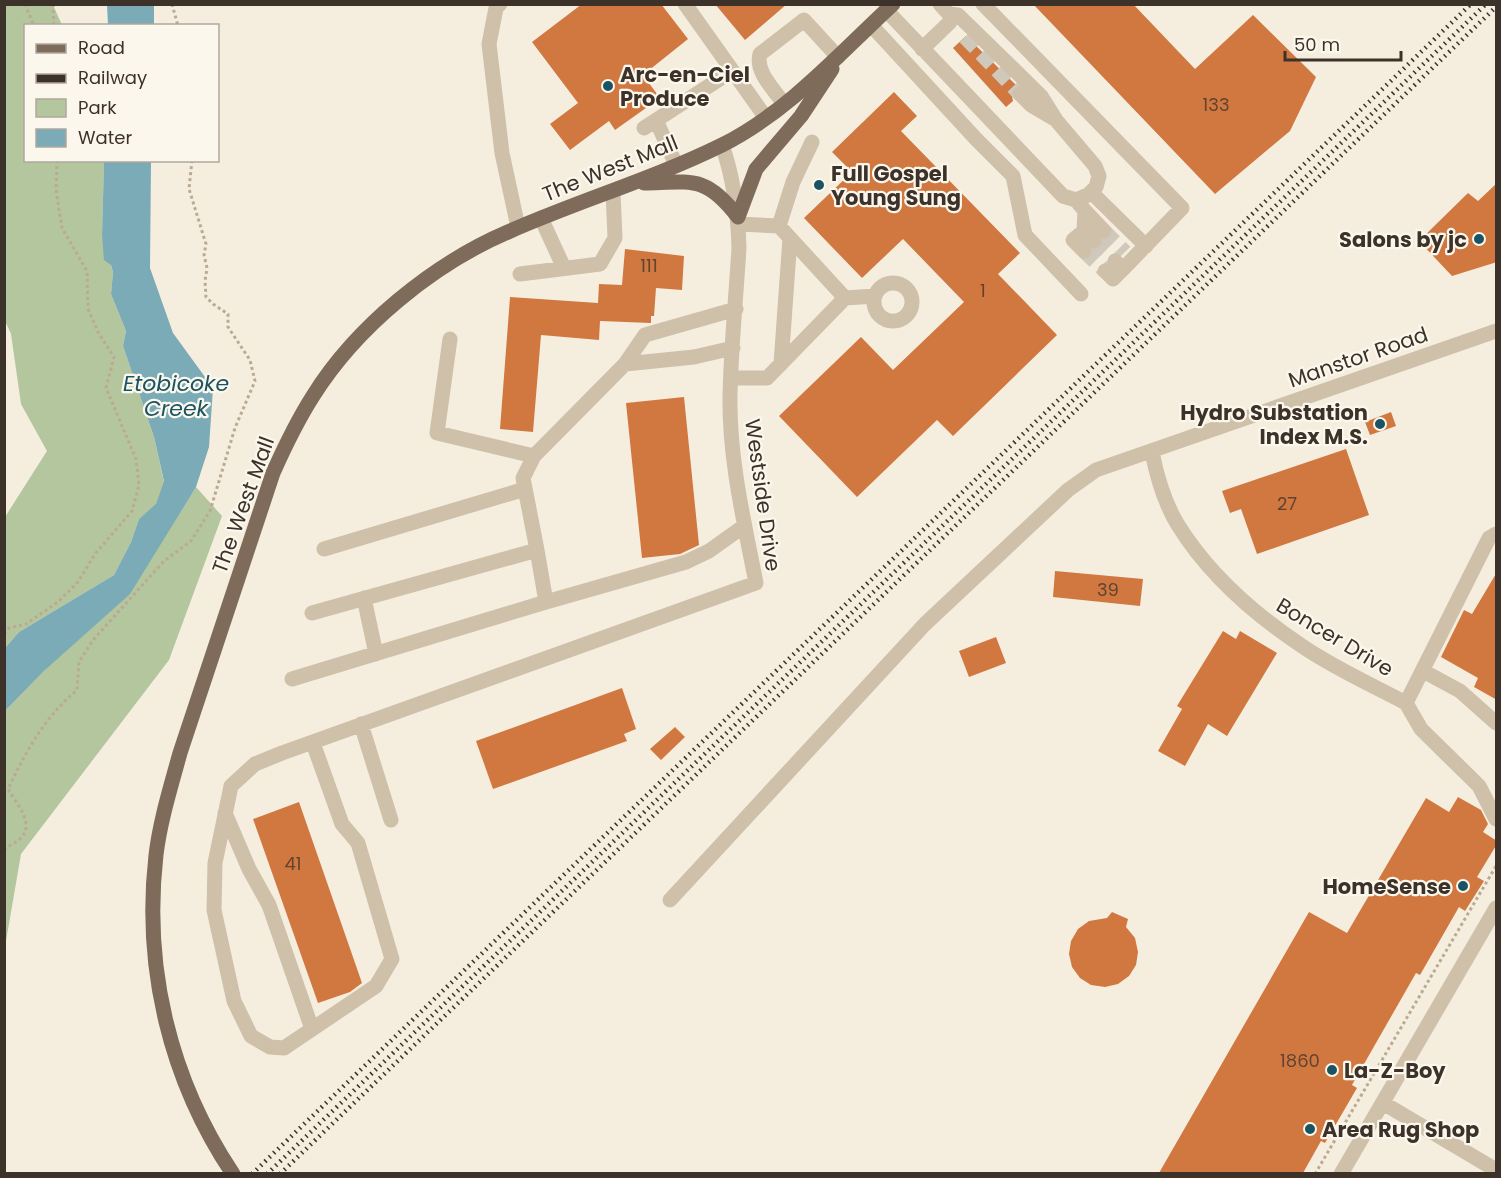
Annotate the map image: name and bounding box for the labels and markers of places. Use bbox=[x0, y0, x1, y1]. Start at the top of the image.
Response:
place label: Arc-en-Ciel Produce bbox=[620, 60, 750, 113]
marker: Arc-en-Ciel Produce bbox=[601, 79, 615, 93]
place label: Full Gospel Young Sung bbox=[831, 159, 961, 212]
marker: Full Gospel Young Sung bbox=[812, 178, 826, 192]
place label: Salons by jc bbox=[1339, 225, 1467, 254]
marker: Salons by jc bbox=[1472, 232, 1486, 246]
place label: Hydro Substation Index M.S. bbox=[1180, 398, 1368, 451]
marker: Hydro Substation Index M.S. bbox=[1373, 417, 1387, 431]
place label: HomeSense bbox=[1322, 872, 1451, 901]
marker: HomeSense bbox=[1456, 879, 1470, 893]
place label: La-Z-Boy bbox=[1344, 1056, 1446, 1085]
marker: La-Z-Boy bbox=[1325, 1063, 1339, 1077]
place label: Area Rug Shop bbox=[1322, 1115, 1479, 1144]
marker: Area Rug Shop bbox=[1303, 1122, 1317, 1136]

